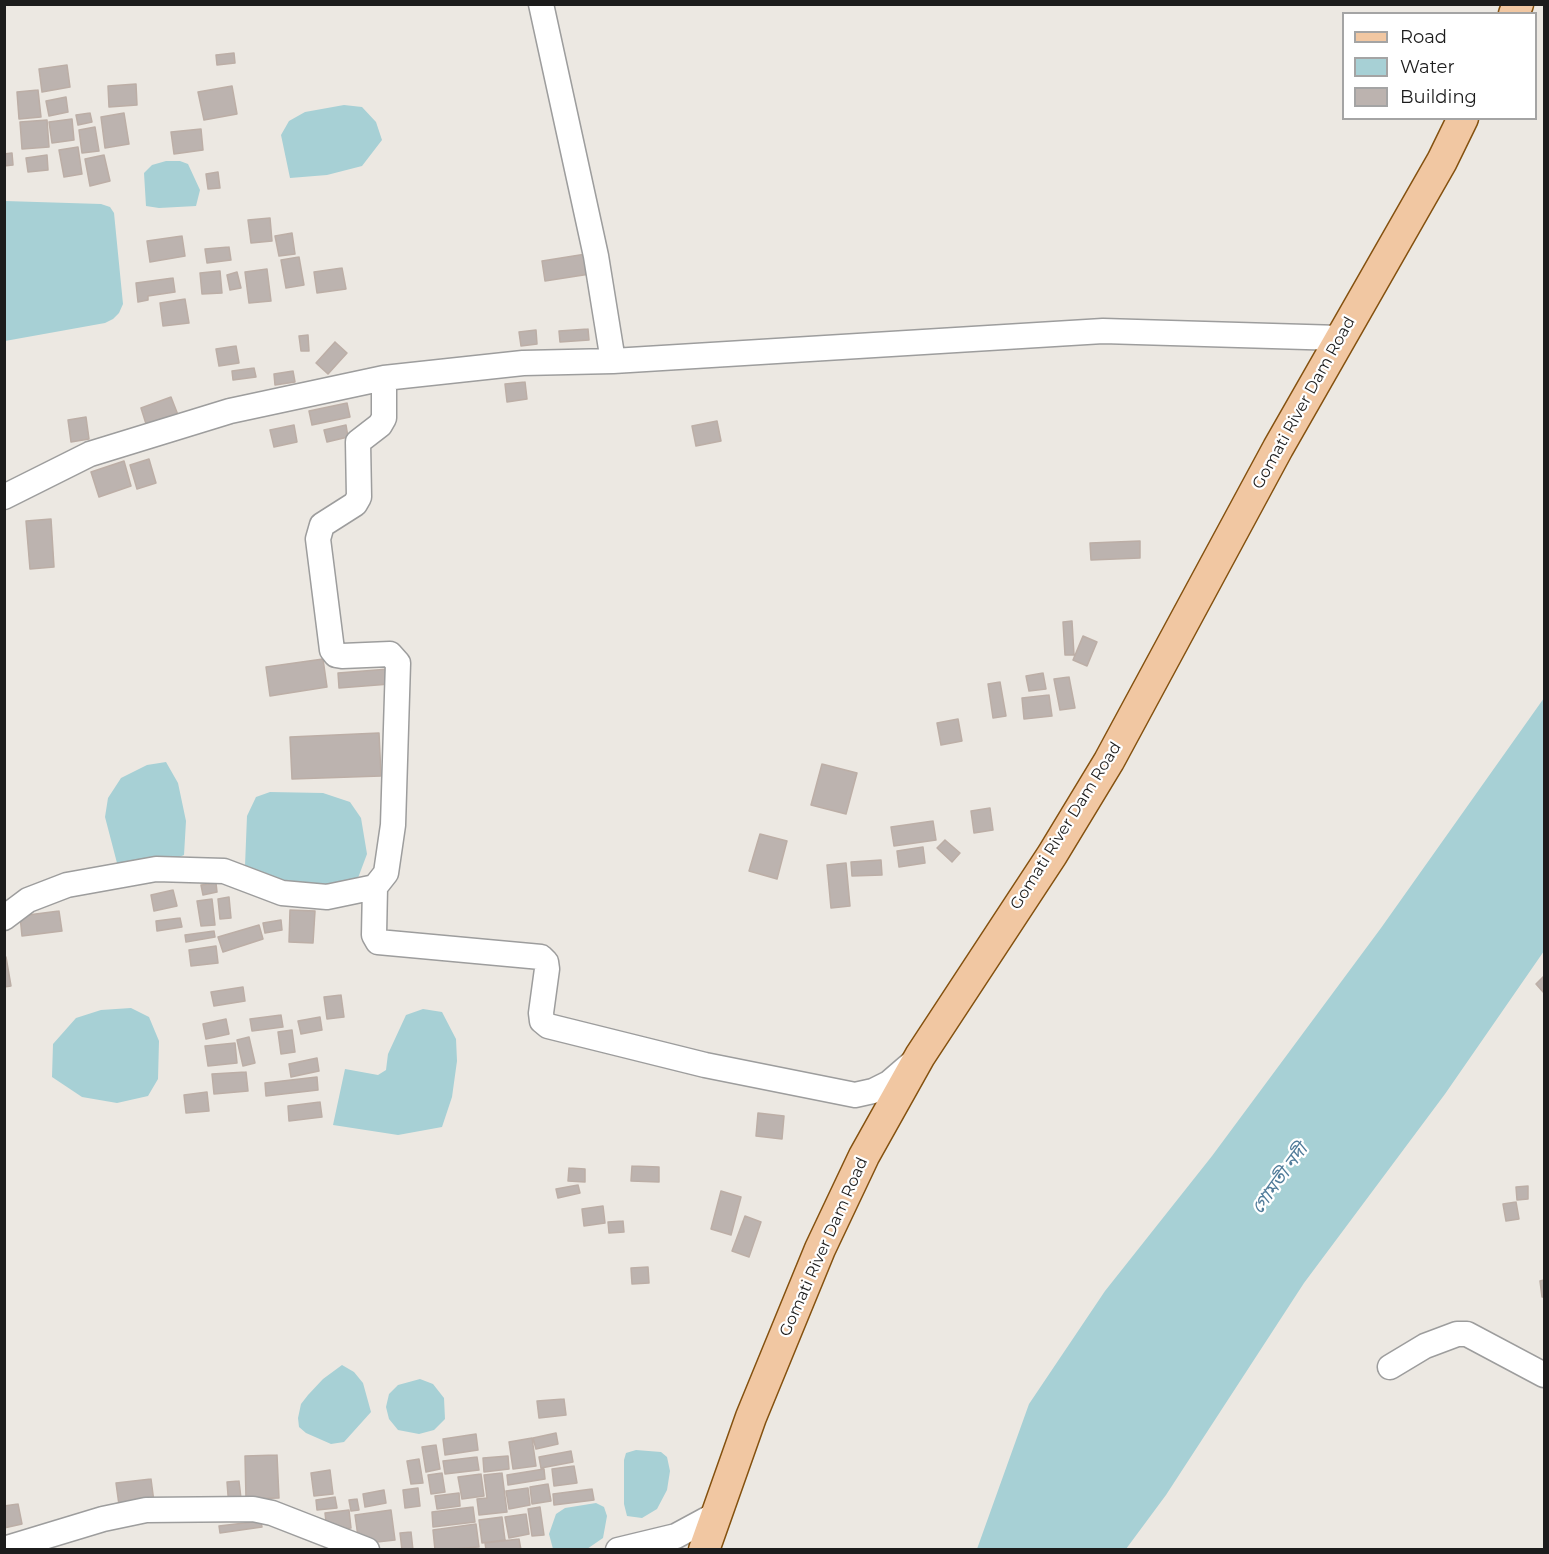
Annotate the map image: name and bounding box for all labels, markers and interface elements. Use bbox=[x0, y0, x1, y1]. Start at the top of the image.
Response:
legend bbox=[1342, 12, 1537, 120]
text: Road bbox=[1400, 26, 1447, 48]
text: Water bbox=[1400, 56, 1455, 78]
text: Building bbox=[1400, 86, 1477, 108]
street label: Gomati River Dam Road bbox=[1249, 313, 1359, 493]
street label: Gomati River Dam Road bbox=[1006, 739, 1126, 913]
water label: গোমতী নদী bbox=[1247, 1140, 1313, 1218]
street label: Gomati River Dam Road bbox=[776, 1154, 872, 1340]

